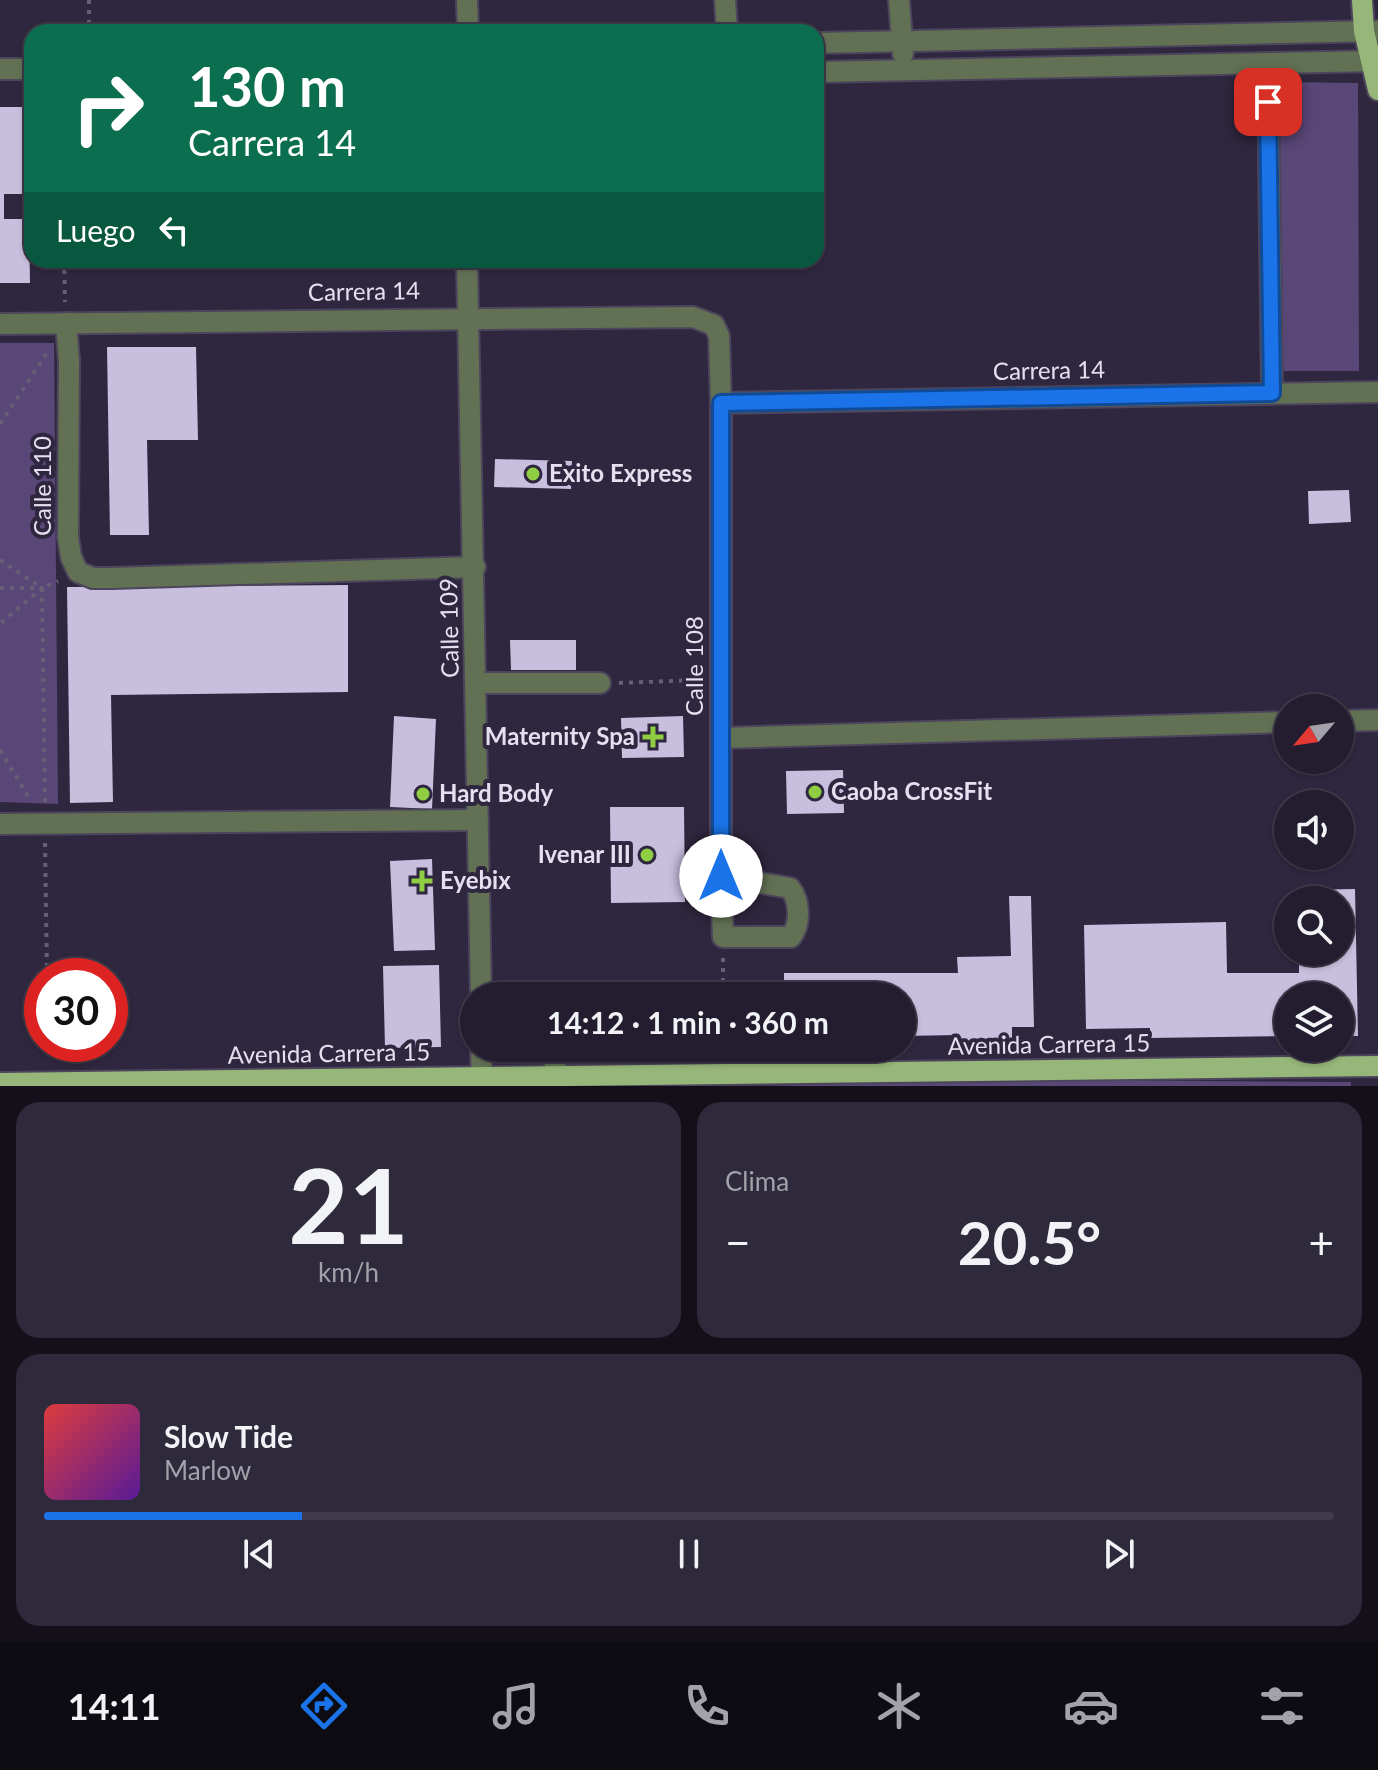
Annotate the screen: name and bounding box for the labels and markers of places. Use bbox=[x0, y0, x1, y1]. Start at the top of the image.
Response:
pin bbox=[1234, 68, 1302, 136]
place label: Exito Express bbox=[549, 458, 692, 487]
marker: Exito Express bbox=[524, 465, 542, 483]
place label: Maternity Spa bbox=[485, 721, 635, 750]
marker: Maternity Spa bbox=[642, 726, 664, 748]
place label: Caoba CrossFit bbox=[831, 776, 992, 805]
place label: Hard Body bbox=[439, 778, 553, 807]
marker: Caoba CrossFit bbox=[806, 783, 824, 801]
marker: Hard Body bbox=[414, 785, 432, 803]
place label: Ivenar III bbox=[538, 839, 631, 868]
marker: Ivenar III bbox=[638, 846, 656, 864]
place label: Eyebix bbox=[440, 865, 511, 894]
marker: Eyebix bbox=[411, 870, 433, 892]

